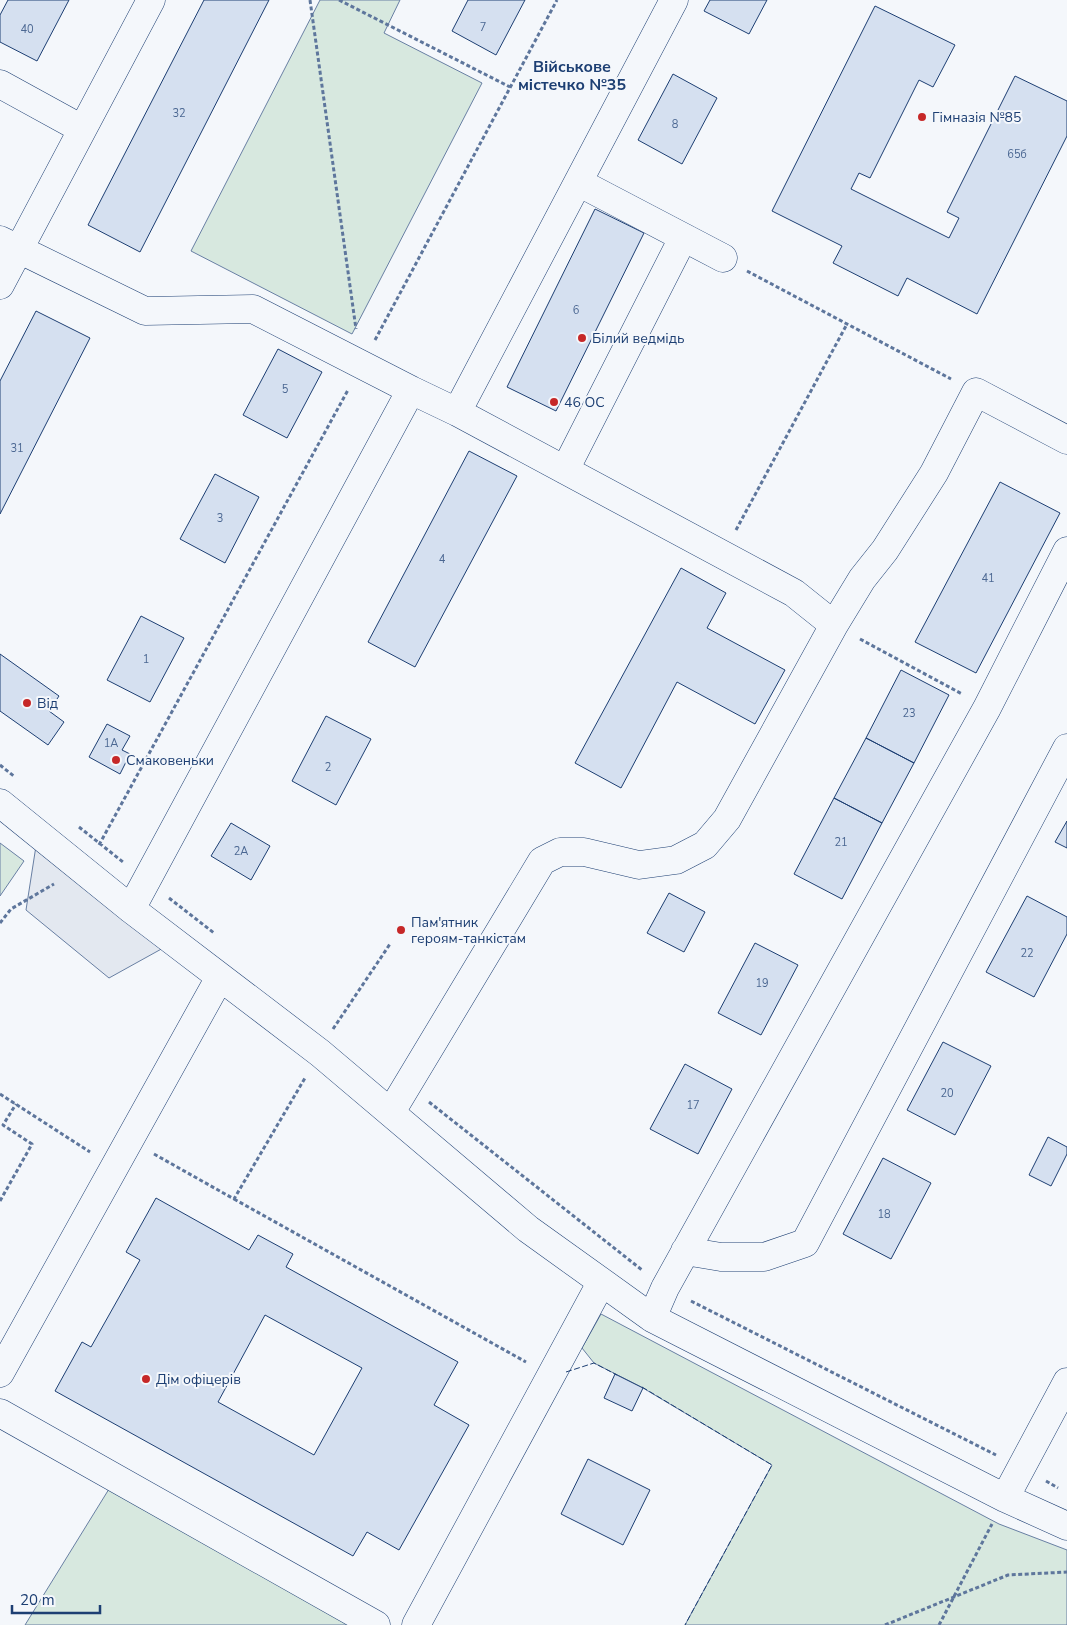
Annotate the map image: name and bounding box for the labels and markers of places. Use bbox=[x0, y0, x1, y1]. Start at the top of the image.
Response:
place label: Гімназія №85 bbox=[932, 108, 1021, 127]
marker: Гімназія №85 bbox=[916, 111, 928, 123]
place label: Білий ведмідь bbox=[592, 329, 685, 348]
marker: Білий ведмідь bbox=[576, 332, 588, 344]
place label: 46 ОС bbox=[564, 393, 605, 412]
marker: 46 ОС bbox=[548, 396, 560, 408]
place label: Від bbox=[37, 694, 58, 713]
marker: Від bbox=[21, 697, 33, 709]
place label: Смаковеньки bbox=[126, 751, 214, 770]
marker: Смаковеньки bbox=[110, 754, 122, 766]
place label: Пам'ятник героям-танкістам bbox=[411, 913, 526, 948]
marker: Пам'ятник героям-танкістам bbox=[395, 924, 407, 936]
place label: Дім офіцерів bbox=[156, 1370, 241, 1389]
marker: Дім офіцерів bbox=[140, 1373, 152, 1385]

